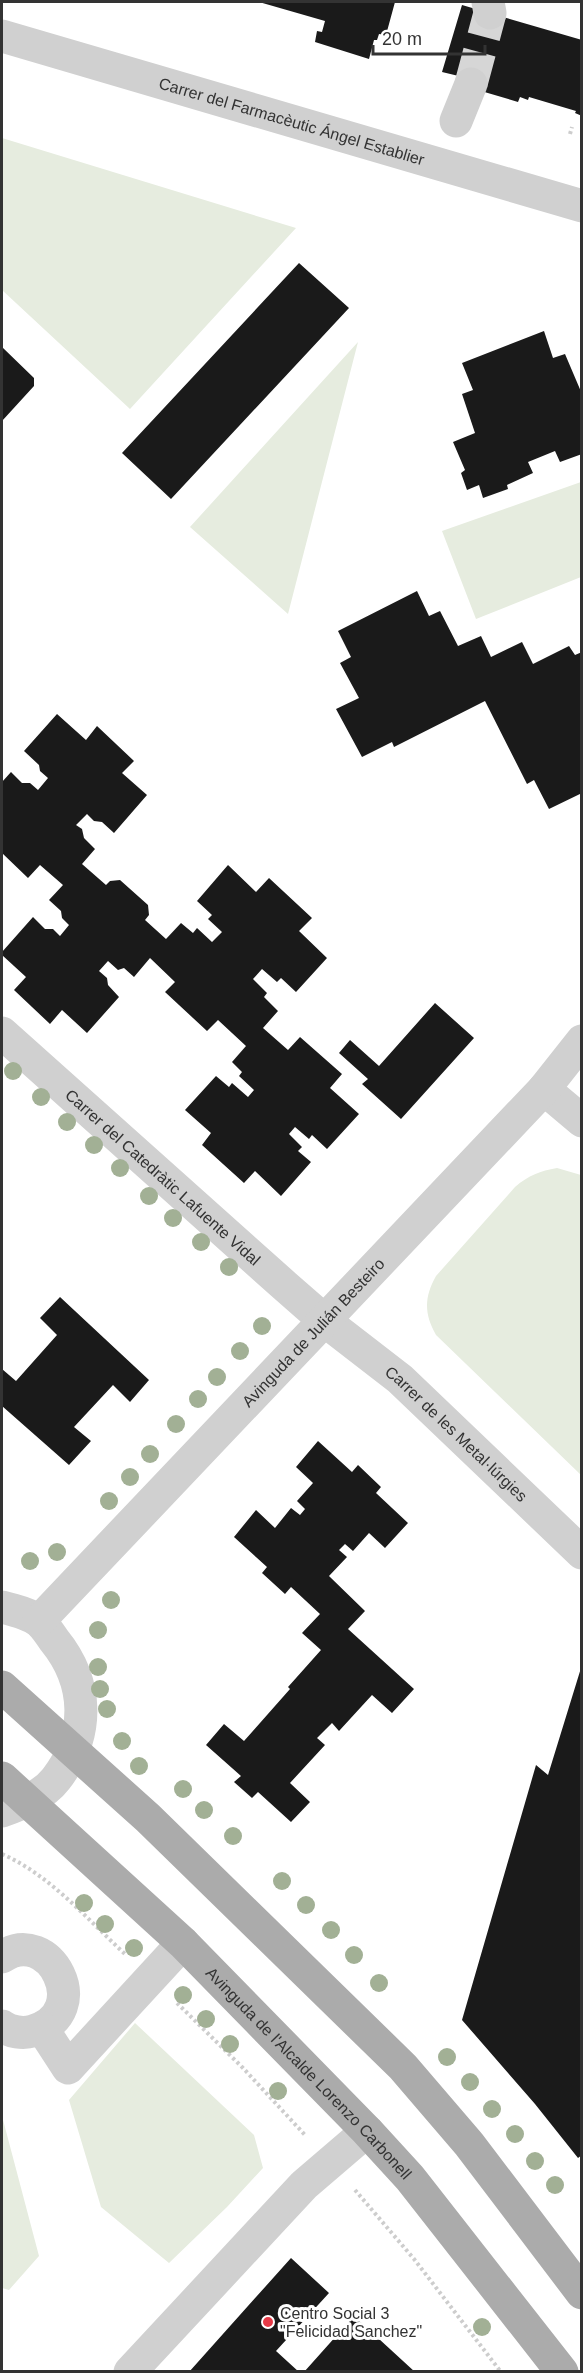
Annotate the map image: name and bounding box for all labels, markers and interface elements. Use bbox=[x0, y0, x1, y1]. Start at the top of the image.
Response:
scale bar bbox=[373, 18, 486, 56]
text: 20 m bbox=[382, 29, 422, 49]
street label: Carrer del Farmacèutic Ángel Establier bbox=[157, 74, 427, 168]
street label: Carrer del Catedràtic Lafuente Vidal bbox=[62, 1086, 264, 1268]
street label: Avinguda de Julián Besteiro bbox=[239, 1255, 387, 1410]
street label: Carrer de les Metal·lúrgies bbox=[382, 1363, 531, 1505]
street label: Avinguda de l'Alcalde Lorenzo Carbonell bbox=[203, 1964, 415, 2182]
place label: Centro Social 3 "Felicidad Sanchez" bbox=[280, 2305, 422, 2340]
marker: Centro Social 3 "Felicidad Sanchez" bbox=[261, 2315, 275, 2329]

